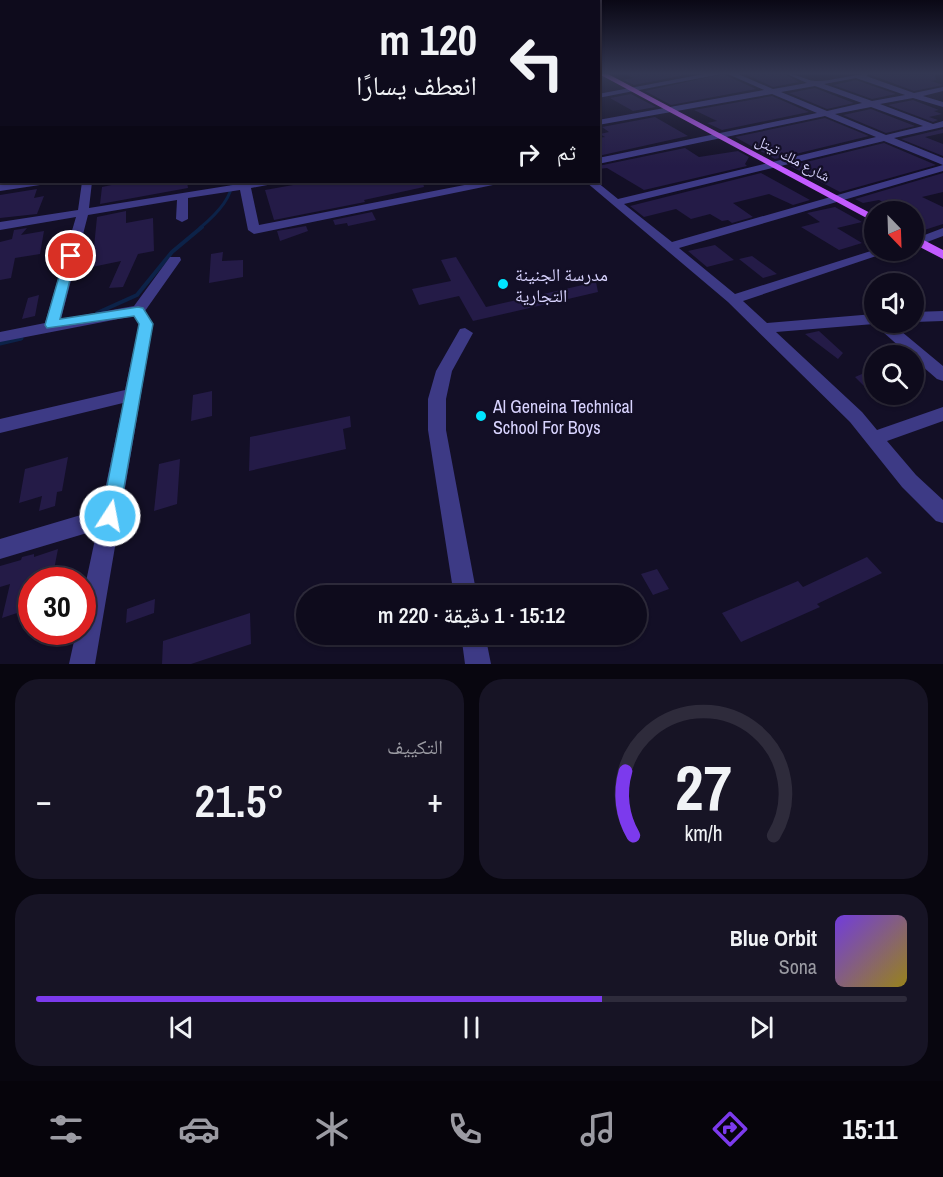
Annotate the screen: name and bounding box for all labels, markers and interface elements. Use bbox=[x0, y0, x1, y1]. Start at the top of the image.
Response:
text: 120 m bbox=[379, 12, 477, 68]
icon: left bbox=[498, 24, 576, 102]
text: انعطف يسارًا bbox=[356, 67, 477, 103]
street label: شارع ملك تيتل bbox=[752, 130, 834, 187]
text: ثم bbox=[557, 137, 576, 167]
icon: right bbox=[512, 138, 545, 171]
north arrow bbox=[864, 201, 924, 261]
map controls bbox=[864, 201, 924, 405]
pin bbox=[45, 230, 96, 281]
icon: arrive bbox=[54, 239, 87, 272]
place label: مدرسة الجنينة التجارية bbox=[515, 262, 608, 308]
button: sound bbox=[864, 273, 924, 333]
marker: مدرسة الجنينة التجارية bbox=[496, 277, 510, 291]
button: search bbox=[864, 345, 924, 405]
place label: Al Geneina Technical School For Boys bbox=[492, 394, 633, 440]
marker: Al Geneina Technical School For Boys bbox=[474, 409, 488, 423]
position arrow bbox=[78, 484, 142, 548]
speed limit sign: 30 bbox=[18, 567, 96, 645]
text: 15:12 · 1 دقيقة · 220 m bbox=[378, 600, 565, 630]
text: التكييف bbox=[387, 733, 443, 760]
text: 27 bbox=[675, 745, 732, 829]
text: 21.5° bbox=[195, 770, 284, 831]
text: − bbox=[36, 778, 52, 822]
text: + bbox=[427, 778, 443, 822]
text: km/h bbox=[684, 819, 723, 848]
text: Blue Orbit bbox=[730, 923, 817, 953]
text: Sona bbox=[779, 953, 817, 980]
icon: previous bbox=[165, 1011, 198, 1044]
icon: pause bbox=[455, 1011, 488, 1044]
icon: next bbox=[745, 1011, 778, 1044]
icon: filters bbox=[45, 1108, 87, 1150]
icon: car bbox=[178, 1108, 220, 1150]
icon: climate bbox=[311, 1108, 353, 1150]
icon: phone bbox=[444, 1108, 486, 1150]
icon: music bbox=[577, 1108, 619, 1150]
icon: directions bbox=[709, 1108, 751, 1150]
text: 15:11 bbox=[842, 1111, 898, 1147]

